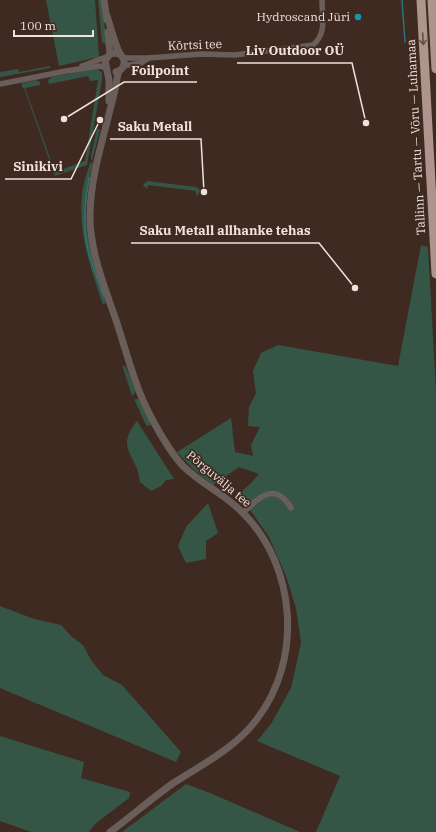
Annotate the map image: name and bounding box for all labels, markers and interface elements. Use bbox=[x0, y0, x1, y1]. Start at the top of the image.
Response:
place label: Hydroscand Jüri bbox=[257, 9, 350, 24]
scale bar bbox=[14, 12, 93, 38]
marker: Hydroscand Jüri bbox=[353, 12, 363, 22]
text: 100 m bbox=[20, 18, 56, 33]
one-way arrow bbox=[419, 32, 426, 45]
street label: Kõrtsi tee bbox=[168, 36, 222, 53]
callout: Liv Outdoor OÜ bbox=[237, 38, 352, 63]
street label: Tallinn — Tartu — Võru — Luhamaa bbox=[403, 38, 428, 235]
text: Liv Outdoor OÜ bbox=[246, 42, 344, 59]
callout: Foilpoint bbox=[124, 57, 197, 82]
text: Foilpoint bbox=[131, 62, 189, 79]
callout: Saku Metall bbox=[110, 114, 201, 139]
text: Saku Metall bbox=[118, 118, 192, 135]
callout: Sinikivi bbox=[5, 154, 71, 179]
text: Sinikivi bbox=[13, 158, 63, 175]
callout: Saku Metall allhanke tehas bbox=[131, 218, 319, 243]
text: Saku Metall allhanke tehas bbox=[139, 222, 311, 239]
street label: Põrguvälja tee bbox=[184, 447, 255, 510]

